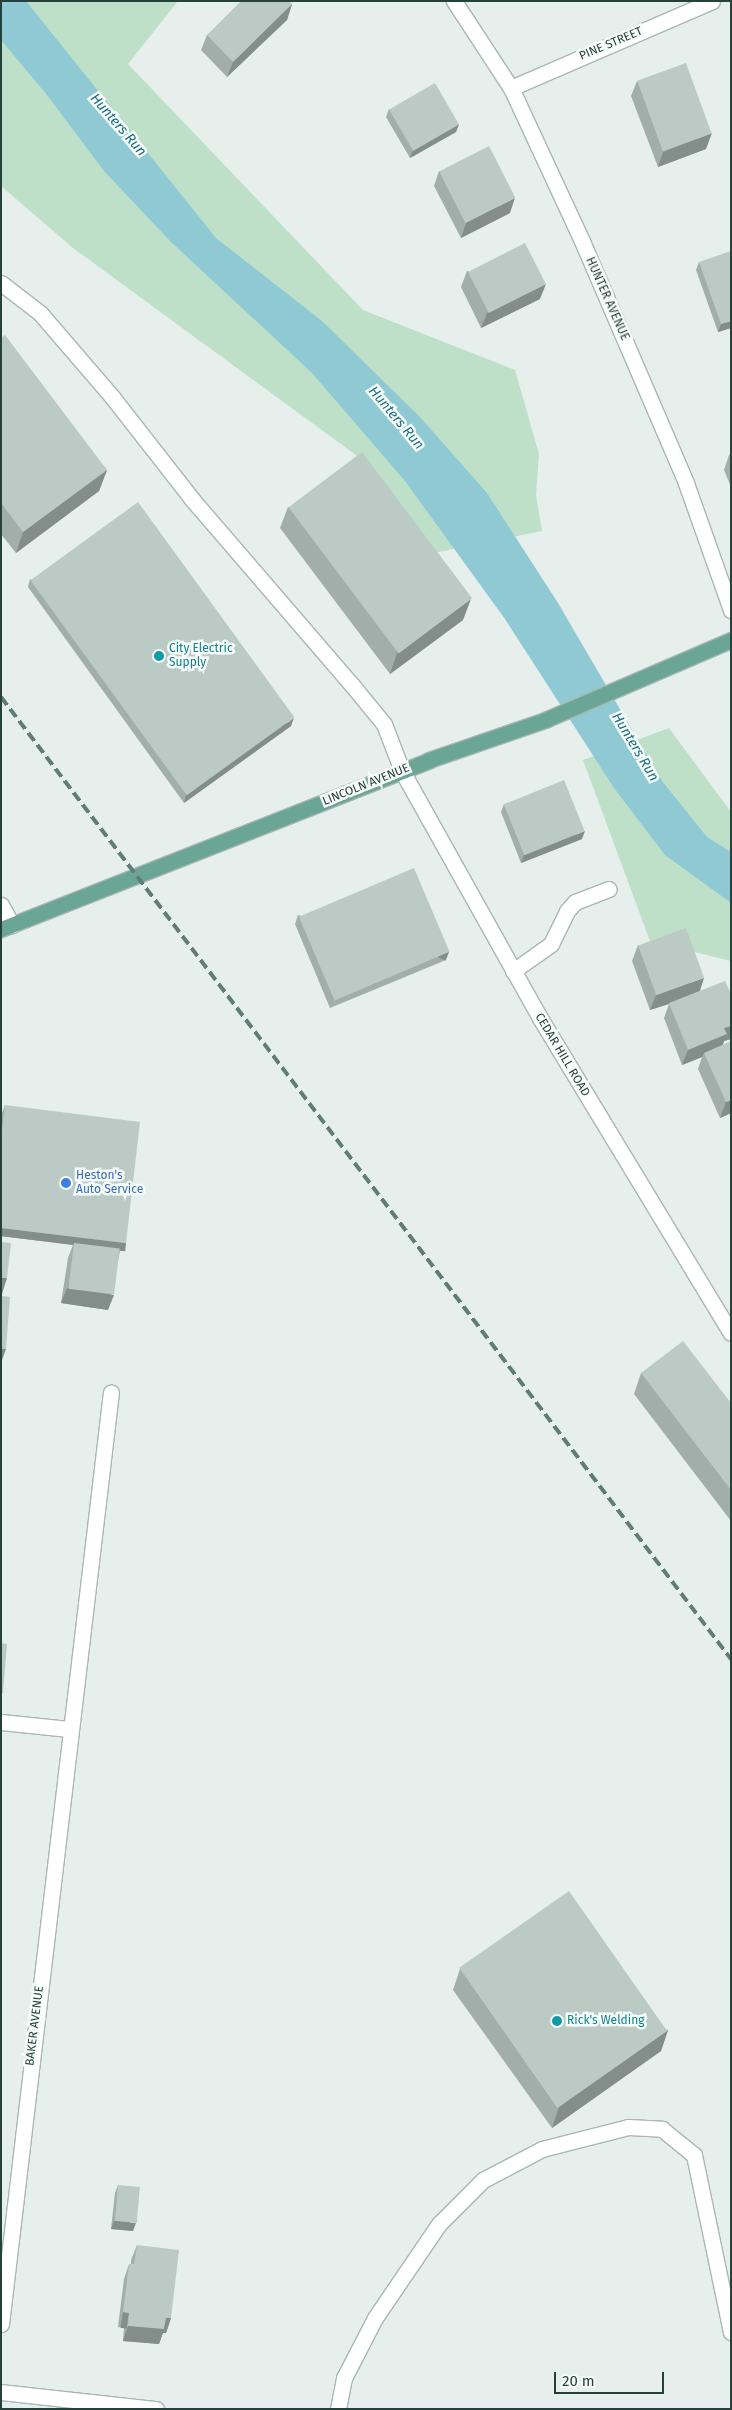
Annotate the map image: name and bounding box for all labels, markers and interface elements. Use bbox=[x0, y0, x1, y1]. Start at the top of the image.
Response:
street label: PINE STREET bbox=[577, 24, 645, 64]
water label: Hunters Run bbox=[86, 90, 150, 160]
street label: HUNTER AVENUE bbox=[582, 255, 632, 343]
water label: Hunters Run bbox=[365, 383, 427, 453]
place label: City Electric Supply bbox=[169, 642, 233, 670]
marker: City Electric Supply bbox=[153, 650, 165, 662]
water label: Hunters Run bbox=[608, 710, 662, 784]
street label: LINCOLN AVENUE bbox=[321, 761, 411, 809]
street label: CEDAR HILL ROAD bbox=[531, 1011, 593, 1099]
place label: Heston's Auto Service bbox=[76, 1169, 143, 1197]
marker: Heston's Auto Service bbox=[60, 1177, 72, 1189]
street label: BAKER AVENUE bbox=[23, 1985, 47, 2067]
place label: Rick's Welding bbox=[567, 2014, 644, 2028]
marker: Rick's Welding bbox=[551, 2015, 563, 2027]
scale bar bbox=[557, 2362, 667, 2394]
text: 20 m bbox=[562, 2372, 595, 2390]

